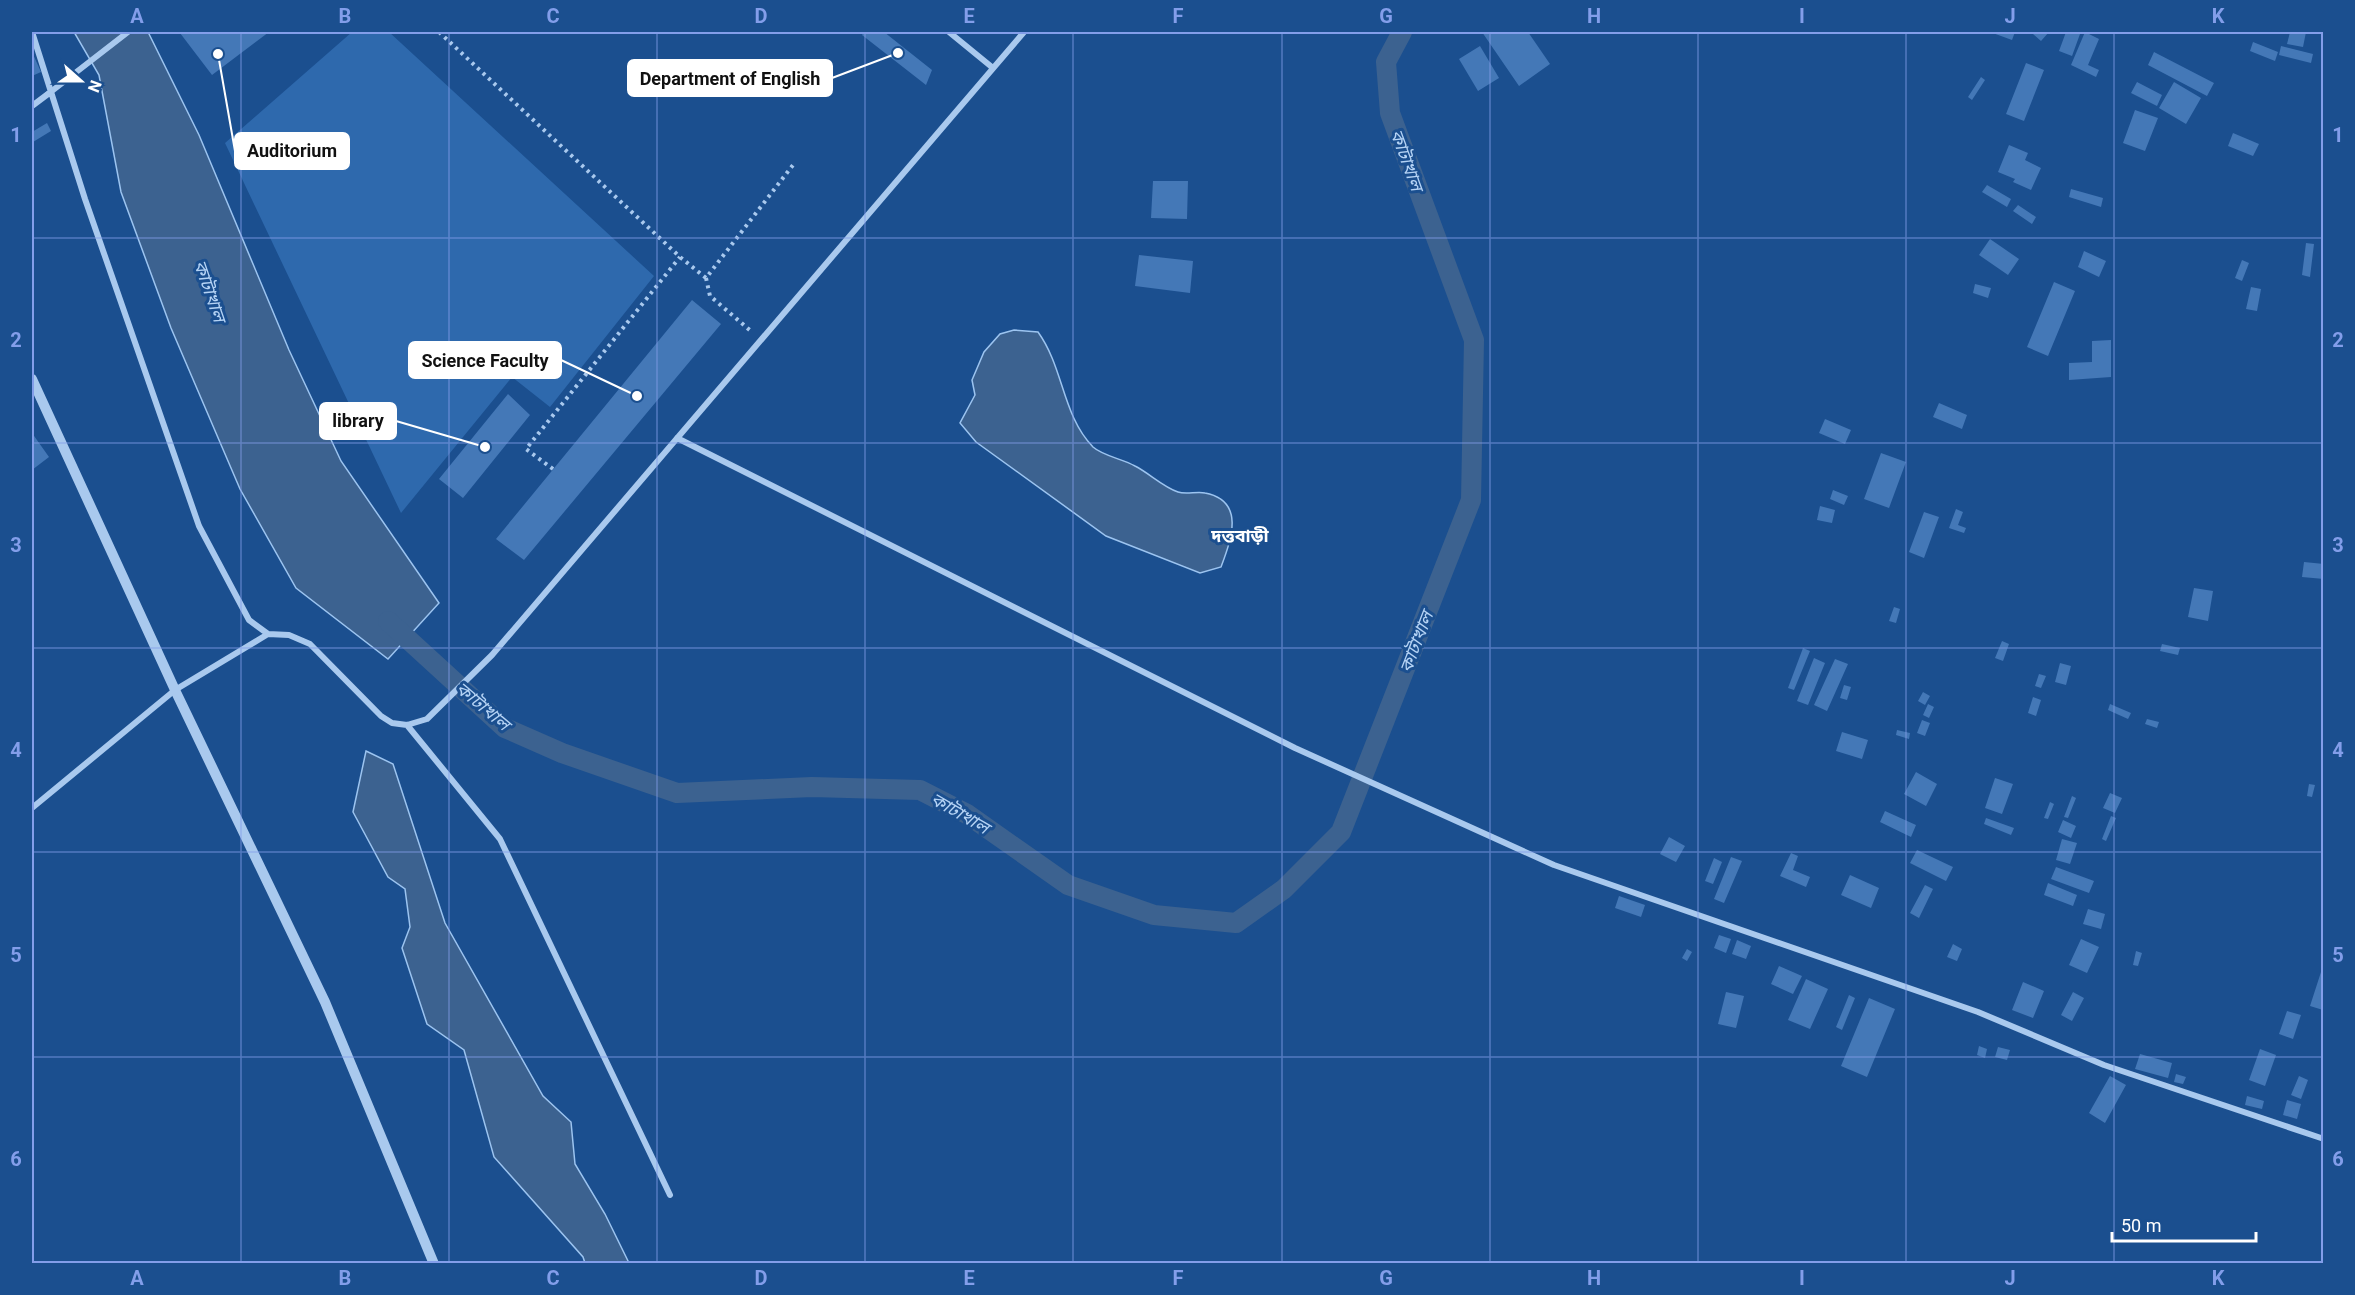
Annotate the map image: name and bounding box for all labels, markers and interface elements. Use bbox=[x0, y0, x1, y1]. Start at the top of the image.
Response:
text: A bbox=[130, 4, 144, 28]
text: B bbox=[339, 4, 351, 28]
text: C bbox=[546, 4, 560, 28]
text: D bbox=[755, 4, 768, 28]
text: E bbox=[963, 4, 975, 28]
text: F bbox=[1173, 4, 1184, 28]
text: G bbox=[1379, 4, 1393, 28]
text: H bbox=[1587, 4, 1601, 28]
text: I bbox=[1799, 4, 1805, 28]
text: J bbox=[2004, 4, 2016, 28]
text: K bbox=[2212, 4, 2225, 28]
north arrow bbox=[51, 51, 111, 111]
callout: Department of English bbox=[628, 60, 832, 96]
text: Department of English bbox=[640, 68, 820, 89]
text: N bbox=[84, 78, 105, 95]
text: 1 bbox=[10, 123, 22, 147]
text: 1 bbox=[2332, 123, 2344, 147]
water label: কাটাখাল bbox=[1386, 126, 1429, 197]
callout: Auditorium bbox=[235, 133, 349, 169]
text: Auditorium bbox=[247, 140, 337, 161]
water label: কাটাখাল bbox=[190, 257, 232, 328]
text: 2 bbox=[10, 328, 22, 352]
text: 2 bbox=[2332, 328, 2344, 352]
callout: Science Faculty bbox=[409, 342, 561, 378]
text: Science Faculty bbox=[421, 350, 550, 371]
callout: library bbox=[320, 403, 396, 439]
text: library bbox=[332, 410, 385, 431]
district label: দত্তবাড়ী bbox=[1210, 525, 1270, 546]
text: 3 bbox=[10, 533, 22, 557]
text: 3 bbox=[2332, 533, 2344, 557]
water label: কাটাখাল bbox=[1395, 605, 1439, 676]
water label: কাটাখাল bbox=[452, 677, 517, 737]
text: 4 bbox=[10, 738, 22, 762]
text: 4 bbox=[2332, 738, 2344, 762]
water label: কাটাখাল bbox=[927, 788, 996, 840]
text: 5 bbox=[10, 943, 22, 967]
text: 5 bbox=[2332, 943, 2344, 967]
text: 6 bbox=[10, 1147, 22, 1171]
text: 6 bbox=[2332, 1147, 2344, 1171]
scale bar bbox=[2112, 1205, 2256, 1243]
text: 50 m bbox=[2121, 1215, 2161, 1236]
text: A bbox=[130, 1266, 144, 1290]
text: B bbox=[339, 1266, 351, 1290]
text: C bbox=[546, 1266, 560, 1290]
text: D bbox=[755, 1266, 768, 1290]
text: E bbox=[963, 1266, 975, 1290]
text: F bbox=[1173, 1266, 1184, 1290]
text: G bbox=[1379, 1266, 1393, 1290]
text: H bbox=[1587, 1266, 1601, 1290]
text: I bbox=[1799, 1266, 1805, 1290]
text: J bbox=[2004, 1266, 2016, 1290]
text: K bbox=[2212, 1266, 2225, 1290]

